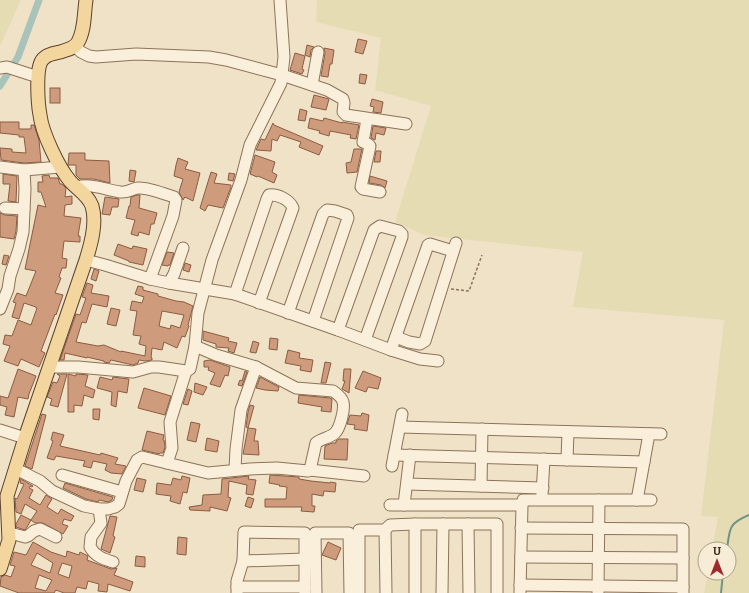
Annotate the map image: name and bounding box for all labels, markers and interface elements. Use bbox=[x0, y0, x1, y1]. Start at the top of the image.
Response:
north arrow bbox=[697, 541, 737, 581]
text: U bbox=[713, 545, 721, 558]

